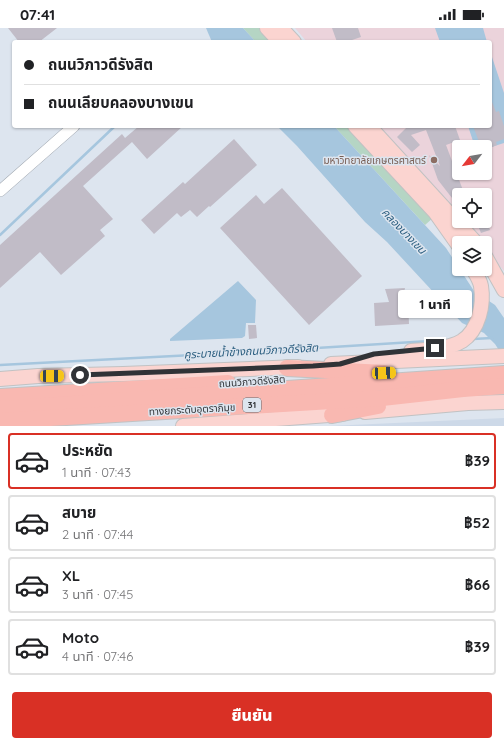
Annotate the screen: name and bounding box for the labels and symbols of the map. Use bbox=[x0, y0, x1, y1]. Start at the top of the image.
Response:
north arrow bbox=[452, 140, 492, 180]
place label: มหาวิทยาลัยเกษตรศาสตร์ bbox=[323, 154, 426, 167]
marker: มหาวิทยาลัยเกษตรศาสตร์ bbox=[429, 155, 439, 165]
water label: คลองบางเขน bbox=[379, 205, 430, 258]
callout: 1 นาที bbox=[398, 290, 472, 318]
water label: คูระบายน้ำข้างถนนวิภาวดีรังสิต bbox=[183, 339, 320, 362]
route end bbox=[426, 339, 444, 357]
route start bbox=[71, 366, 89, 384]
car bbox=[372, 366, 396, 380]
car bbox=[40, 370, 64, 382]
street label: ถนนวิภาวดีรังสิต bbox=[218, 373, 286, 390]
road number: 31 bbox=[243, 398, 261, 412]
street label: ทางยกระดับอุตราภิมุข bbox=[148, 401, 236, 418]

